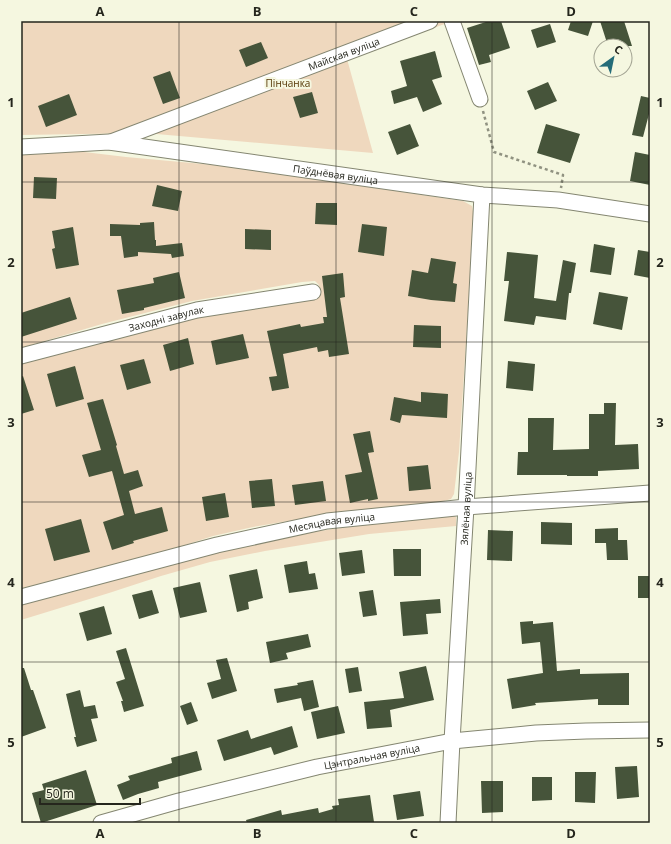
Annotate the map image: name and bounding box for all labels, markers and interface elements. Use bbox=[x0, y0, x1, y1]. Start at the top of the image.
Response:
text: A bbox=[96, 2, 105, 20]
text: B bbox=[253, 2, 262, 20]
text: C bbox=[410, 2, 418, 20]
text: D bbox=[566, 2, 576, 20]
street label: Майская вуліца bbox=[306, 34, 382, 74]
north arrow bbox=[593, 38, 633, 78]
text: С bbox=[612, 41, 626, 57]
park label: Пінчанка bbox=[266, 76, 310, 90]
text: 1 bbox=[7, 93, 15, 111]
text: 1 bbox=[656, 93, 664, 111]
street label: Паўднёвая вуліца bbox=[292, 161, 379, 187]
text: 2 bbox=[7, 253, 15, 271]
text: 2 bbox=[656, 253, 664, 271]
street label: Заходні завулак bbox=[127, 302, 206, 335]
text: 3 bbox=[7, 413, 15, 431]
text: 3 bbox=[656, 413, 664, 431]
street label: Зялёная вуліца bbox=[457, 471, 475, 546]
street label: Месяцавая вуліца bbox=[287, 509, 376, 536]
text: 4 bbox=[7, 573, 15, 591]
text: 4 bbox=[656, 573, 664, 591]
text: 5 bbox=[7, 733, 15, 751]
text: 5 bbox=[656, 733, 664, 751]
street label: Цэнтральная вуліца bbox=[323, 740, 421, 773]
scale bar bbox=[40, 780, 140, 806]
text: 50 m bbox=[46, 785, 74, 802]
text: A bbox=[96, 824, 105, 842]
text: B bbox=[253, 824, 262, 842]
text: C bbox=[410, 824, 418, 842]
text: D bbox=[566, 824, 576, 842]

